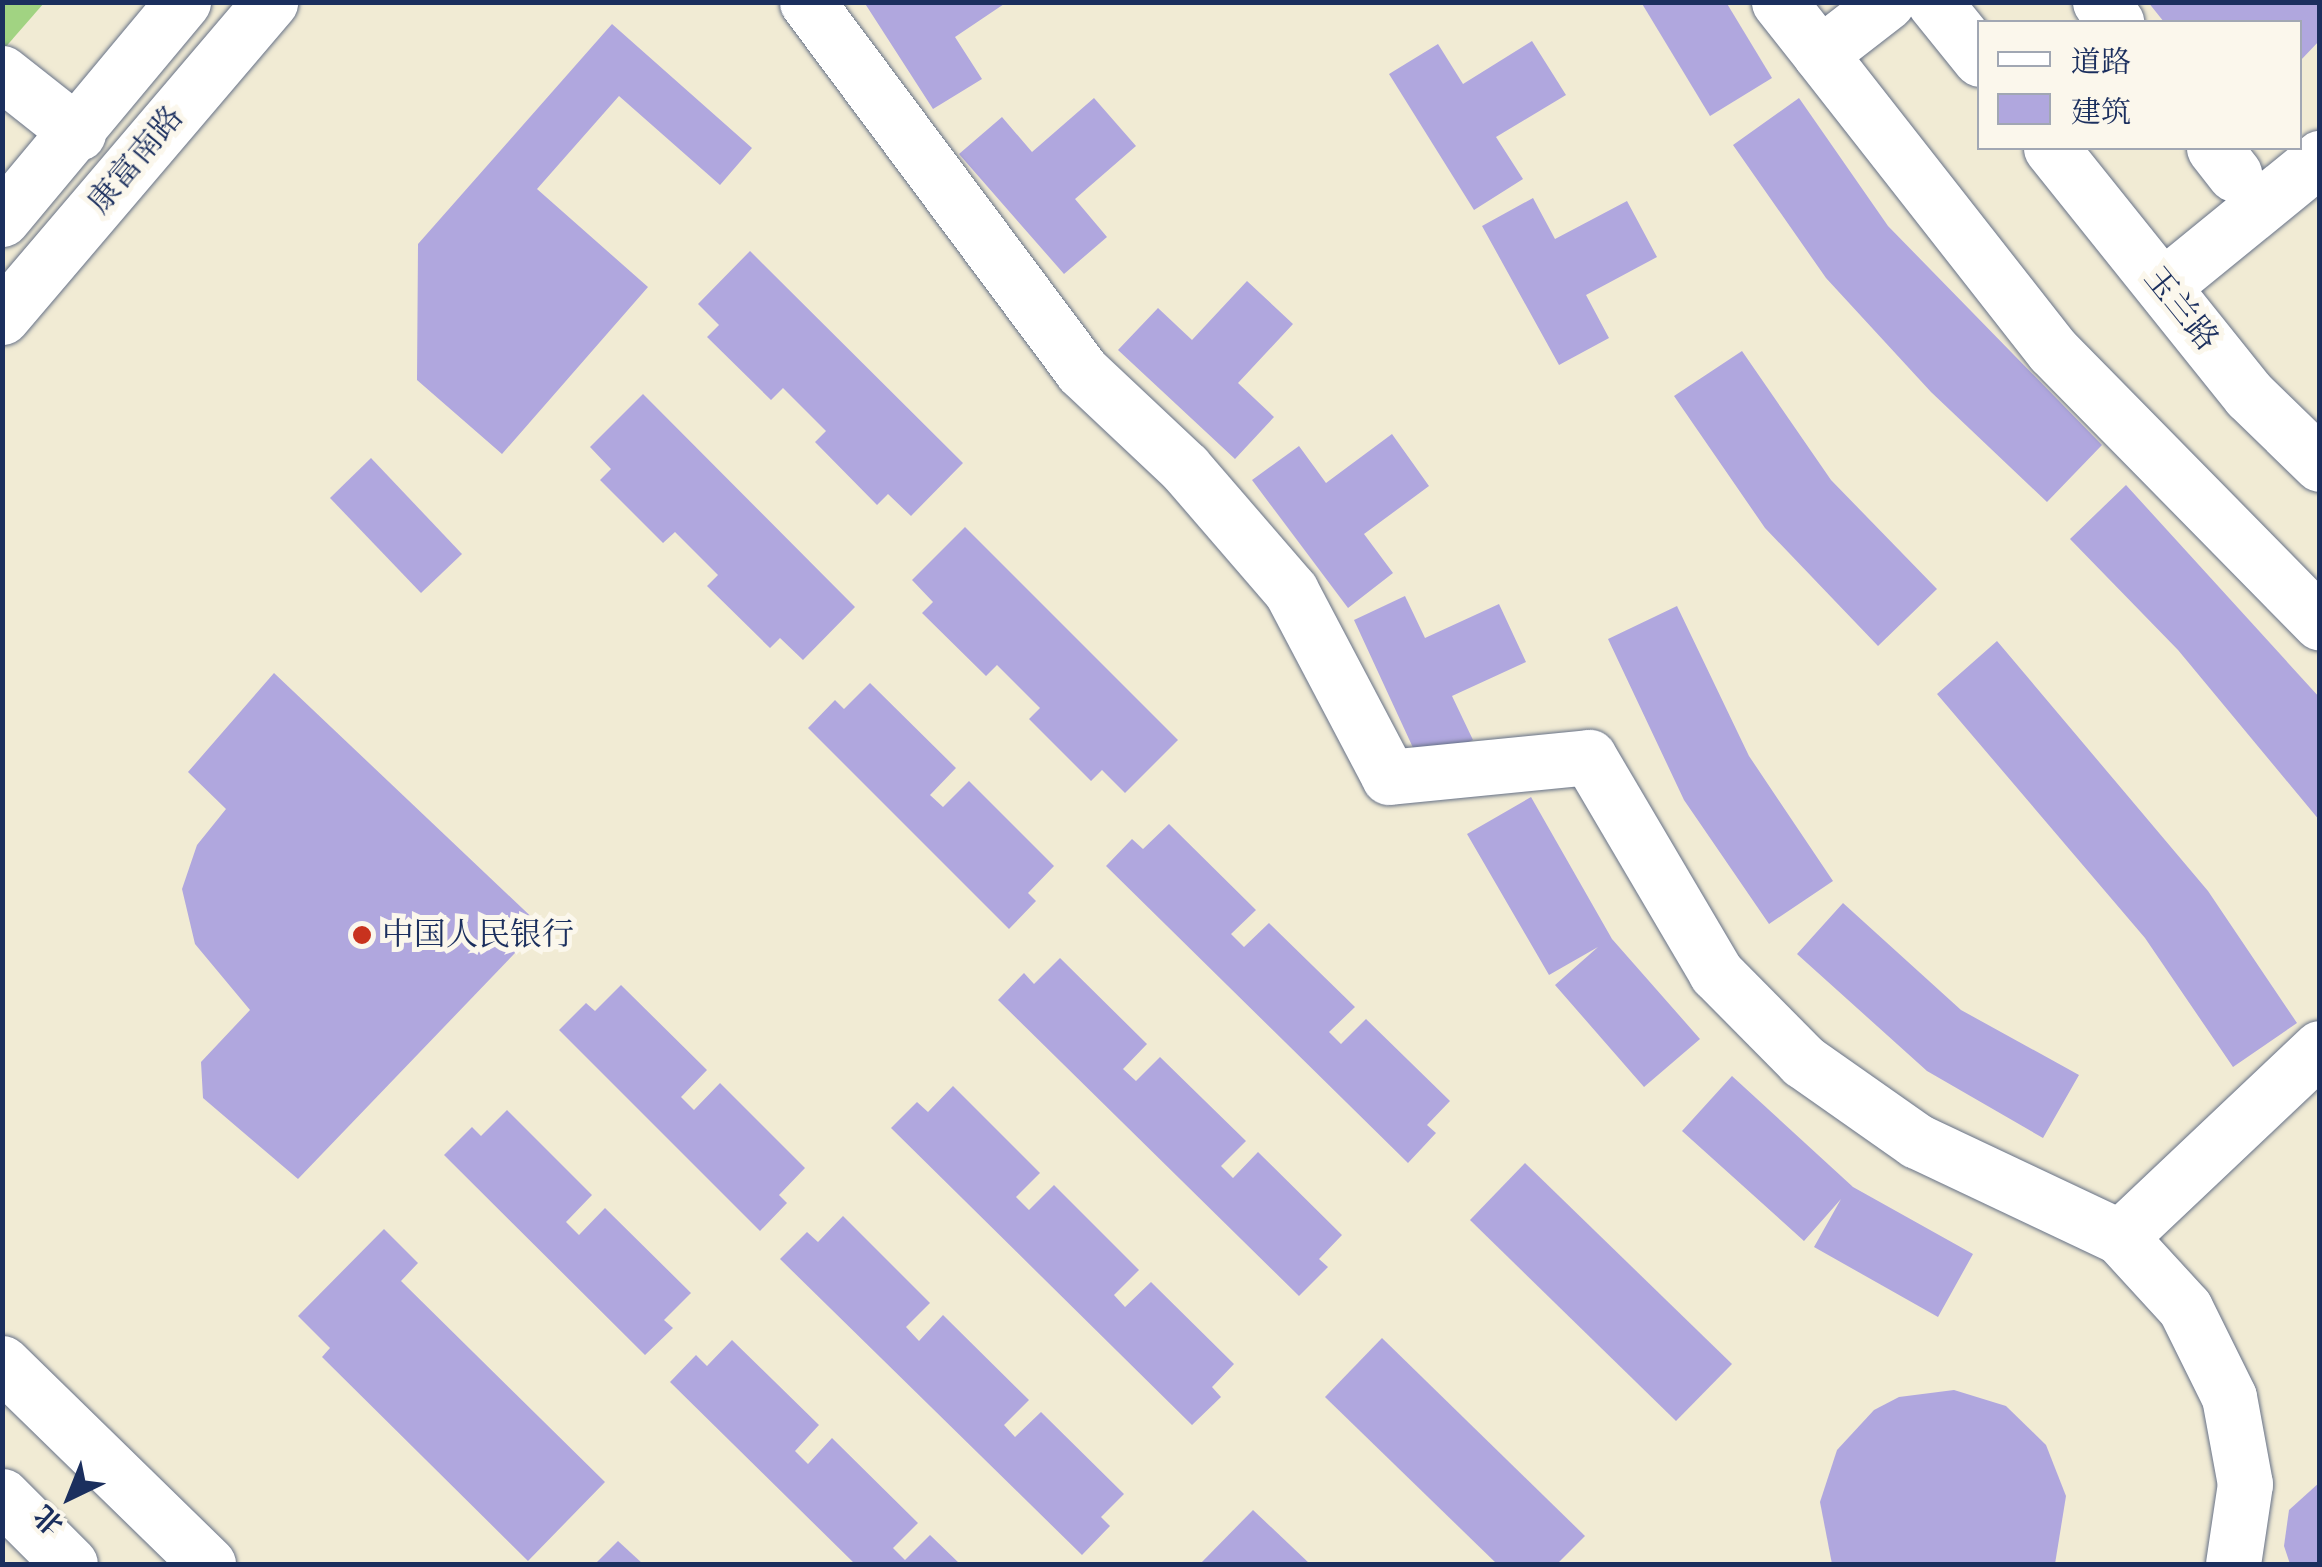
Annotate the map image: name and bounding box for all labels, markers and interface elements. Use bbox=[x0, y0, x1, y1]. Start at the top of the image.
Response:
legend bbox=[1977, 20, 2302, 150]
text: 道路 bbox=[2071, 44, 2131, 81]
text: 建筑 bbox=[2071, 94, 2131, 131]
street label: 康富南路 bbox=[80, 99, 192, 221]
street label: 玉兰路 bbox=[2136, 260, 2226, 358]
place label: 中国人民银行 bbox=[382, 916, 574, 954]
marker: 中国人民银行 bbox=[351, 924, 373, 946]
north arrow bbox=[20, 1447, 120, 1547]
text: 北 bbox=[27, 1497, 71, 1542]

